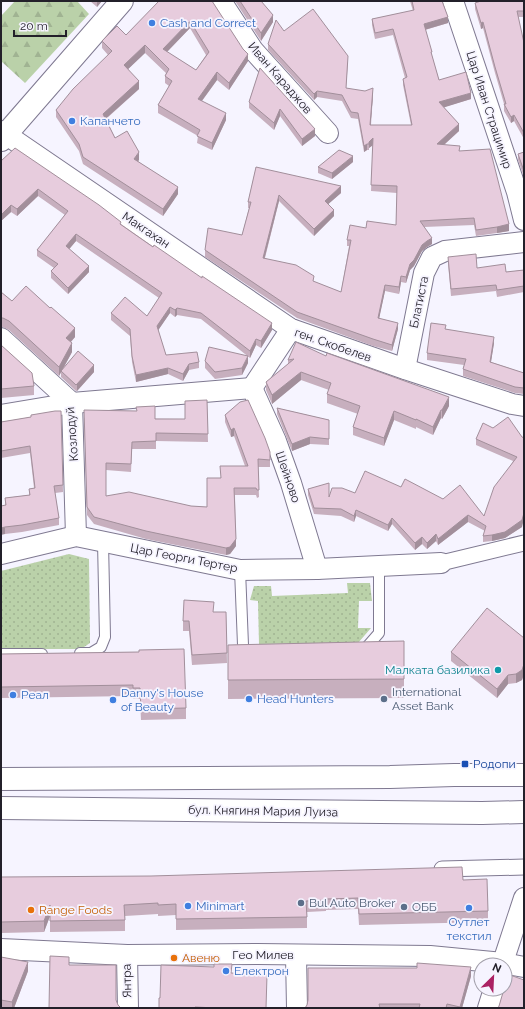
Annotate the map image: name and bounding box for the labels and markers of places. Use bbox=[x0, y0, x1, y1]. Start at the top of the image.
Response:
place label: Cash and Correct bbox=[160, 16, 256, 30]
marker: Cash and Correct bbox=[147, 18, 157, 28]
place label: Капанчето bbox=[80, 114, 141, 128]
marker: Капанчето bbox=[67, 116, 77, 126]
place label: Малката базилика bbox=[385, 663, 490, 677]
marker: Малката базилика bbox=[493, 665, 503, 675]
place label: International Asset Bank bbox=[392, 685, 462, 713]
place label: Danny's House of Beauty bbox=[121, 686, 203, 714]
place label: Реал bbox=[21, 688, 49, 702]
marker: Реал bbox=[8, 690, 18, 700]
place label: Head Hunters bbox=[257, 692, 334, 706]
marker: Head Hunters bbox=[244, 694, 254, 704]
marker: International Asset Bank bbox=[379, 694, 389, 704]
marker: Danny's House of Beauty bbox=[108, 695, 118, 705]
place label: Родопи bbox=[473, 757, 516, 771]
marker: Родопи bbox=[460, 759, 470, 769]
place label: Bul Auto Broker bbox=[309, 896, 396, 910]
marker: Bul Auto Broker bbox=[296, 898, 306, 908]
place label: Minimart bbox=[196, 899, 245, 913]
place label: ОББ bbox=[412, 900, 437, 914]
marker: Minimart bbox=[183, 901, 193, 911]
marker: ОББ bbox=[399, 902, 409, 912]
place label: Range Foods bbox=[39, 903, 112, 917]
marker: Оутлет текстил bbox=[464, 903, 474, 913]
marker: Range Foods bbox=[26, 905, 36, 915]
place label: Оутлет текстил bbox=[447, 915, 491, 943]
place label: Авеню bbox=[182, 951, 220, 965]
marker: Авеню bbox=[169, 953, 179, 963]
place label: Електрон bbox=[234, 964, 289, 978]
marker: Електрон bbox=[221, 966, 231, 976]

